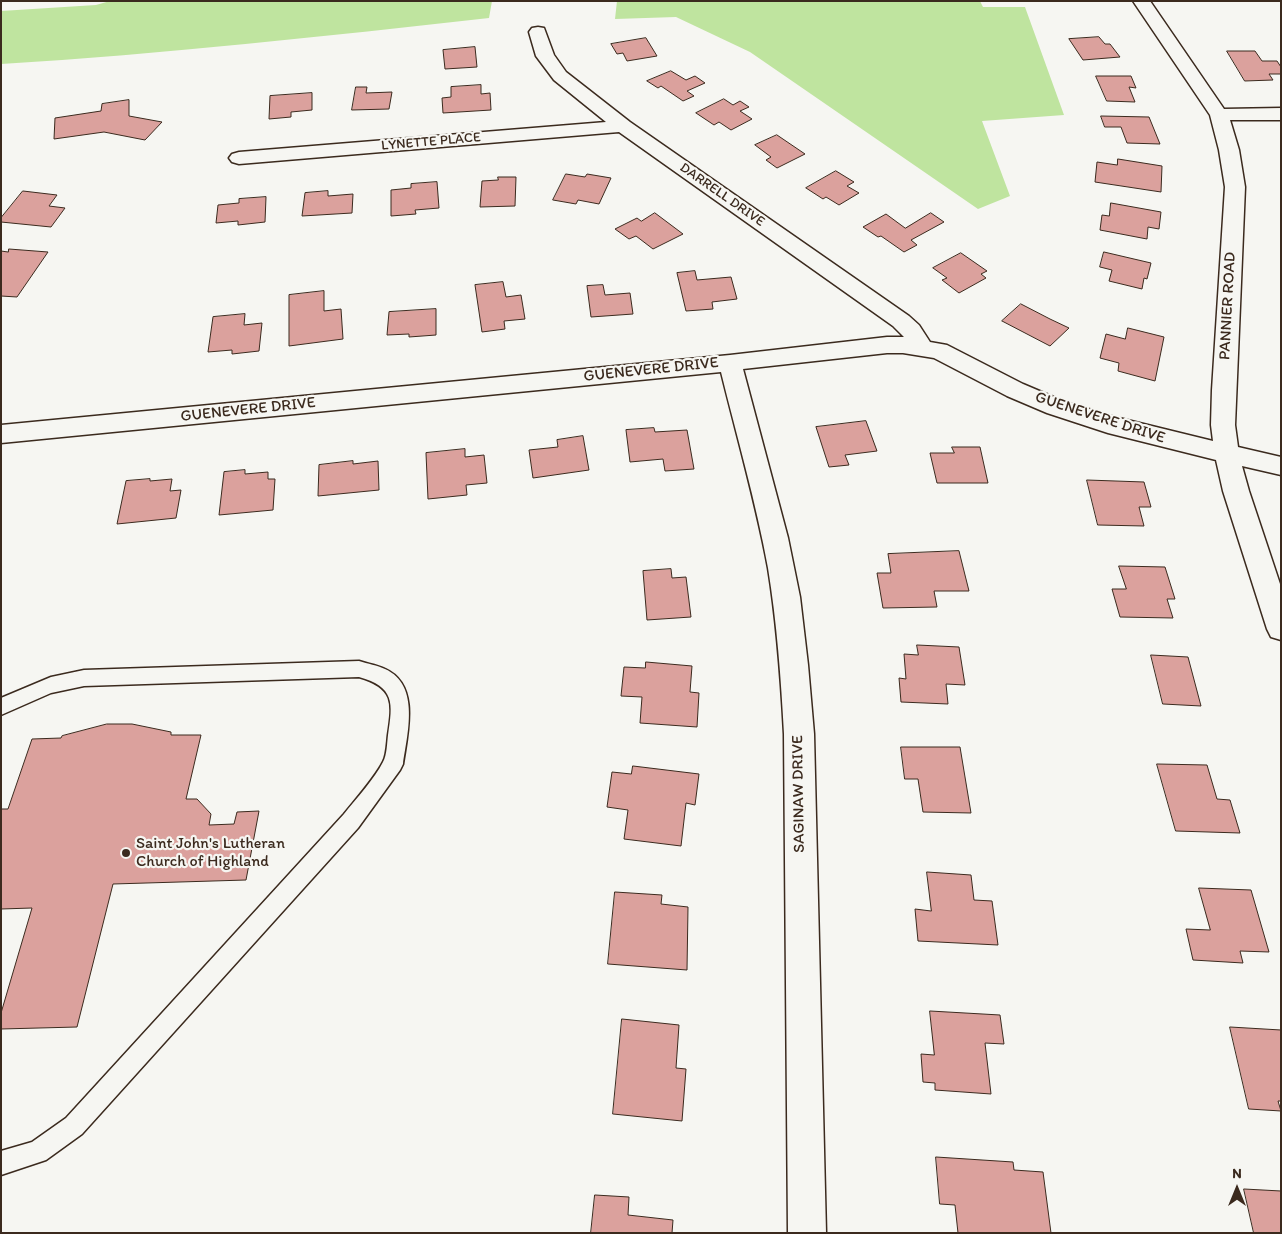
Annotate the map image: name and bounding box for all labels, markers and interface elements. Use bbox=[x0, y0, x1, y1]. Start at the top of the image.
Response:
street label: LYNETTE PLACE bbox=[381, 129, 481, 155]
street label: DARRELL DRIVE bbox=[676, 159, 768, 231]
street label: PANNIER ROAD bbox=[1216, 251, 1240, 361]
street label: GUENEVERE DRIVE bbox=[583, 353, 719, 387]
street label: GUENEVERE DRIVE bbox=[1033, 388, 1167, 448]
street label: GUENEVERE DRIVE bbox=[180, 393, 316, 427]
street label: SAGINAW DRIVE bbox=[788, 735, 810, 853]
place label: Saint John's Lutheran Church of Highland bbox=[136, 834, 285, 872]
marker: Saint John's Lutheran Church of Highland bbox=[120, 847, 132, 859]
north arrow bbox=[1212, 1164, 1262, 1214]
text: N bbox=[1232, 1165, 1242, 1182]

